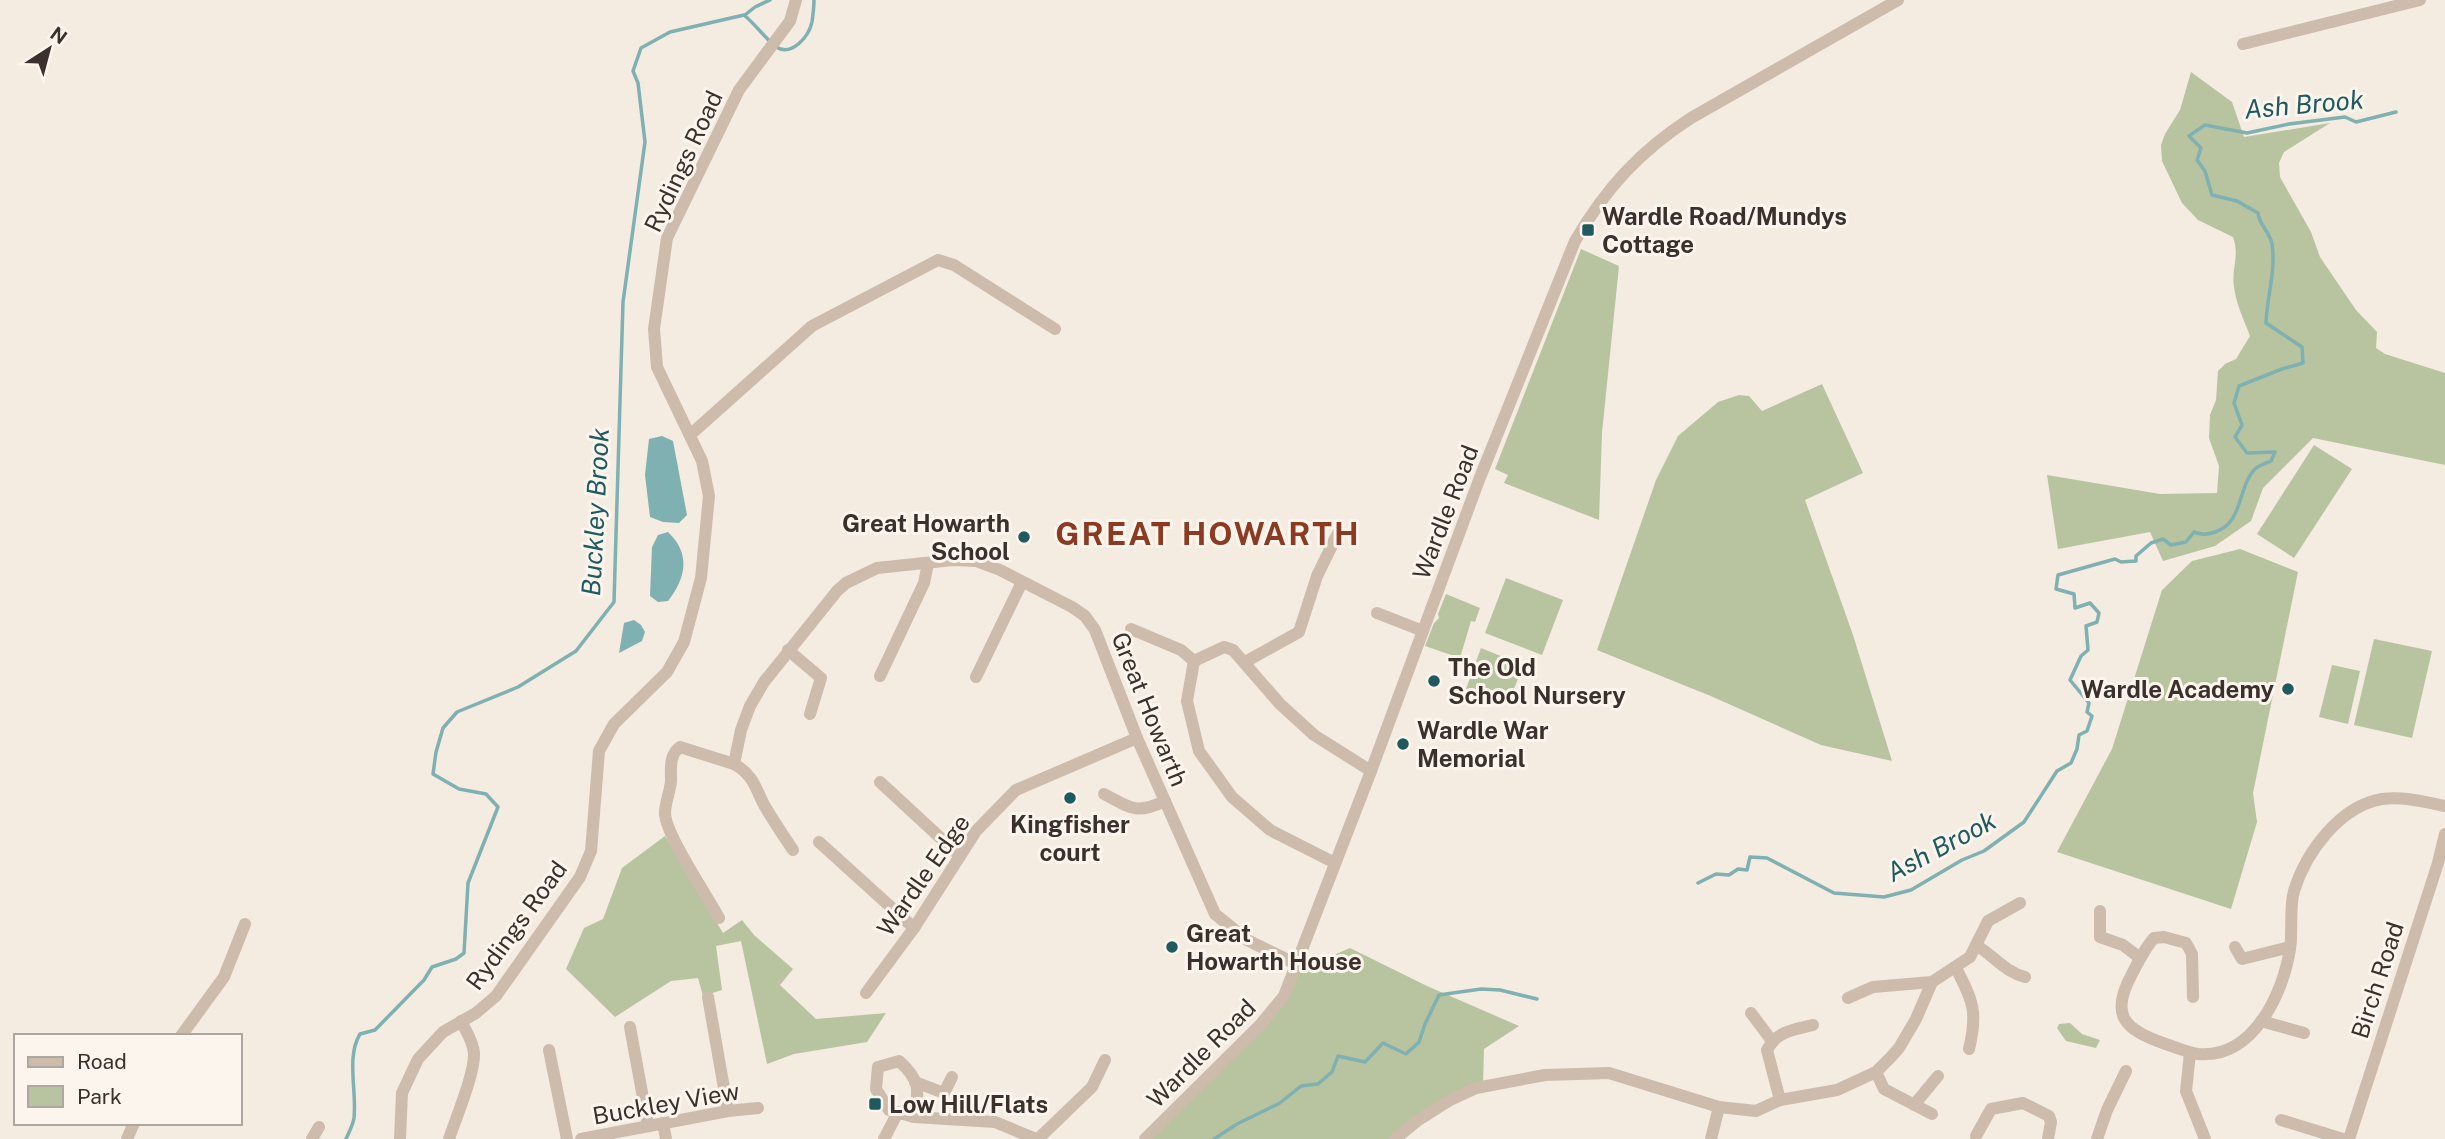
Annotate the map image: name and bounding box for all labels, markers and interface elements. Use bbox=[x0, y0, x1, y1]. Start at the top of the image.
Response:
north arrow bbox=[14, 14, 84, 84]
text: N bbox=[47, 22, 71, 49]
water label: Ash Brook bbox=[2243, 83, 2365, 125]
street label: Rydings Road bbox=[638, 86, 728, 236]
place label: Wardle Road/Mundys Cottage bbox=[1602, 202, 1847, 258]
marker: Wardle Road/Mundys Cottage bbox=[1580, 222, 1596, 238]
water label: Buckley Brook bbox=[575, 427, 615, 597]
street label: Wardle Road bbox=[1407, 441, 1483, 583]
place label: Great Howarth School bbox=[842, 509, 1010, 565]
district label: GREAT HOWARTH bbox=[1055, 515, 1361, 552]
marker: Great Howarth School bbox=[1016, 529, 1032, 545]
street label: Great Howarth bbox=[1106, 628, 1194, 790]
place label: The Old School Nursery bbox=[1448, 653, 1626, 709]
marker: The Old School Nursery bbox=[1426, 673, 1442, 689]
place label: Wardle Academy bbox=[2081, 675, 2274, 703]
marker: Wardle Academy bbox=[2280, 681, 2296, 697]
place label: Wardle War Memorial bbox=[1417, 716, 1549, 772]
marker: Wardle War Memorial bbox=[1395, 736, 1411, 752]
marker: Kingfisher court bbox=[1062, 790, 1078, 806]
water label: Ash Brook bbox=[1881, 804, 2001, 888]
street label: Wardle Edge bbox=[871, 809, 975, 941]
place label: Kingfisher court bbox=[1010, 810, 1130, 866]
street label: Rydings Road bbox=[460, 855, 572, 995]
street label: Birch Road bbox=[2345, 918, 2409, 1042]
place label: Great Howarth House bbox=[1186, 919, 1362, 975]
marker: Great Howarth House bbox=[1164, 939, 1180, 955]
street label: Wardle Road bbox=[1141, 993, 1261, 1113]
legend bbox=[14, 1034, 242, 1125]
text: Road bbox=[77, 1049, 127, 1074]
street label: Buckley View bbox=[590, 1076, 742, 1130]
text: Park bbox=[77, 1084, 122, 1109]
place label: Low Hill/Flats bbox=[889, 1090, 1048, 1118]
marker: Low Hill/Flats bbox=[867, 1096, 883, 1112]

